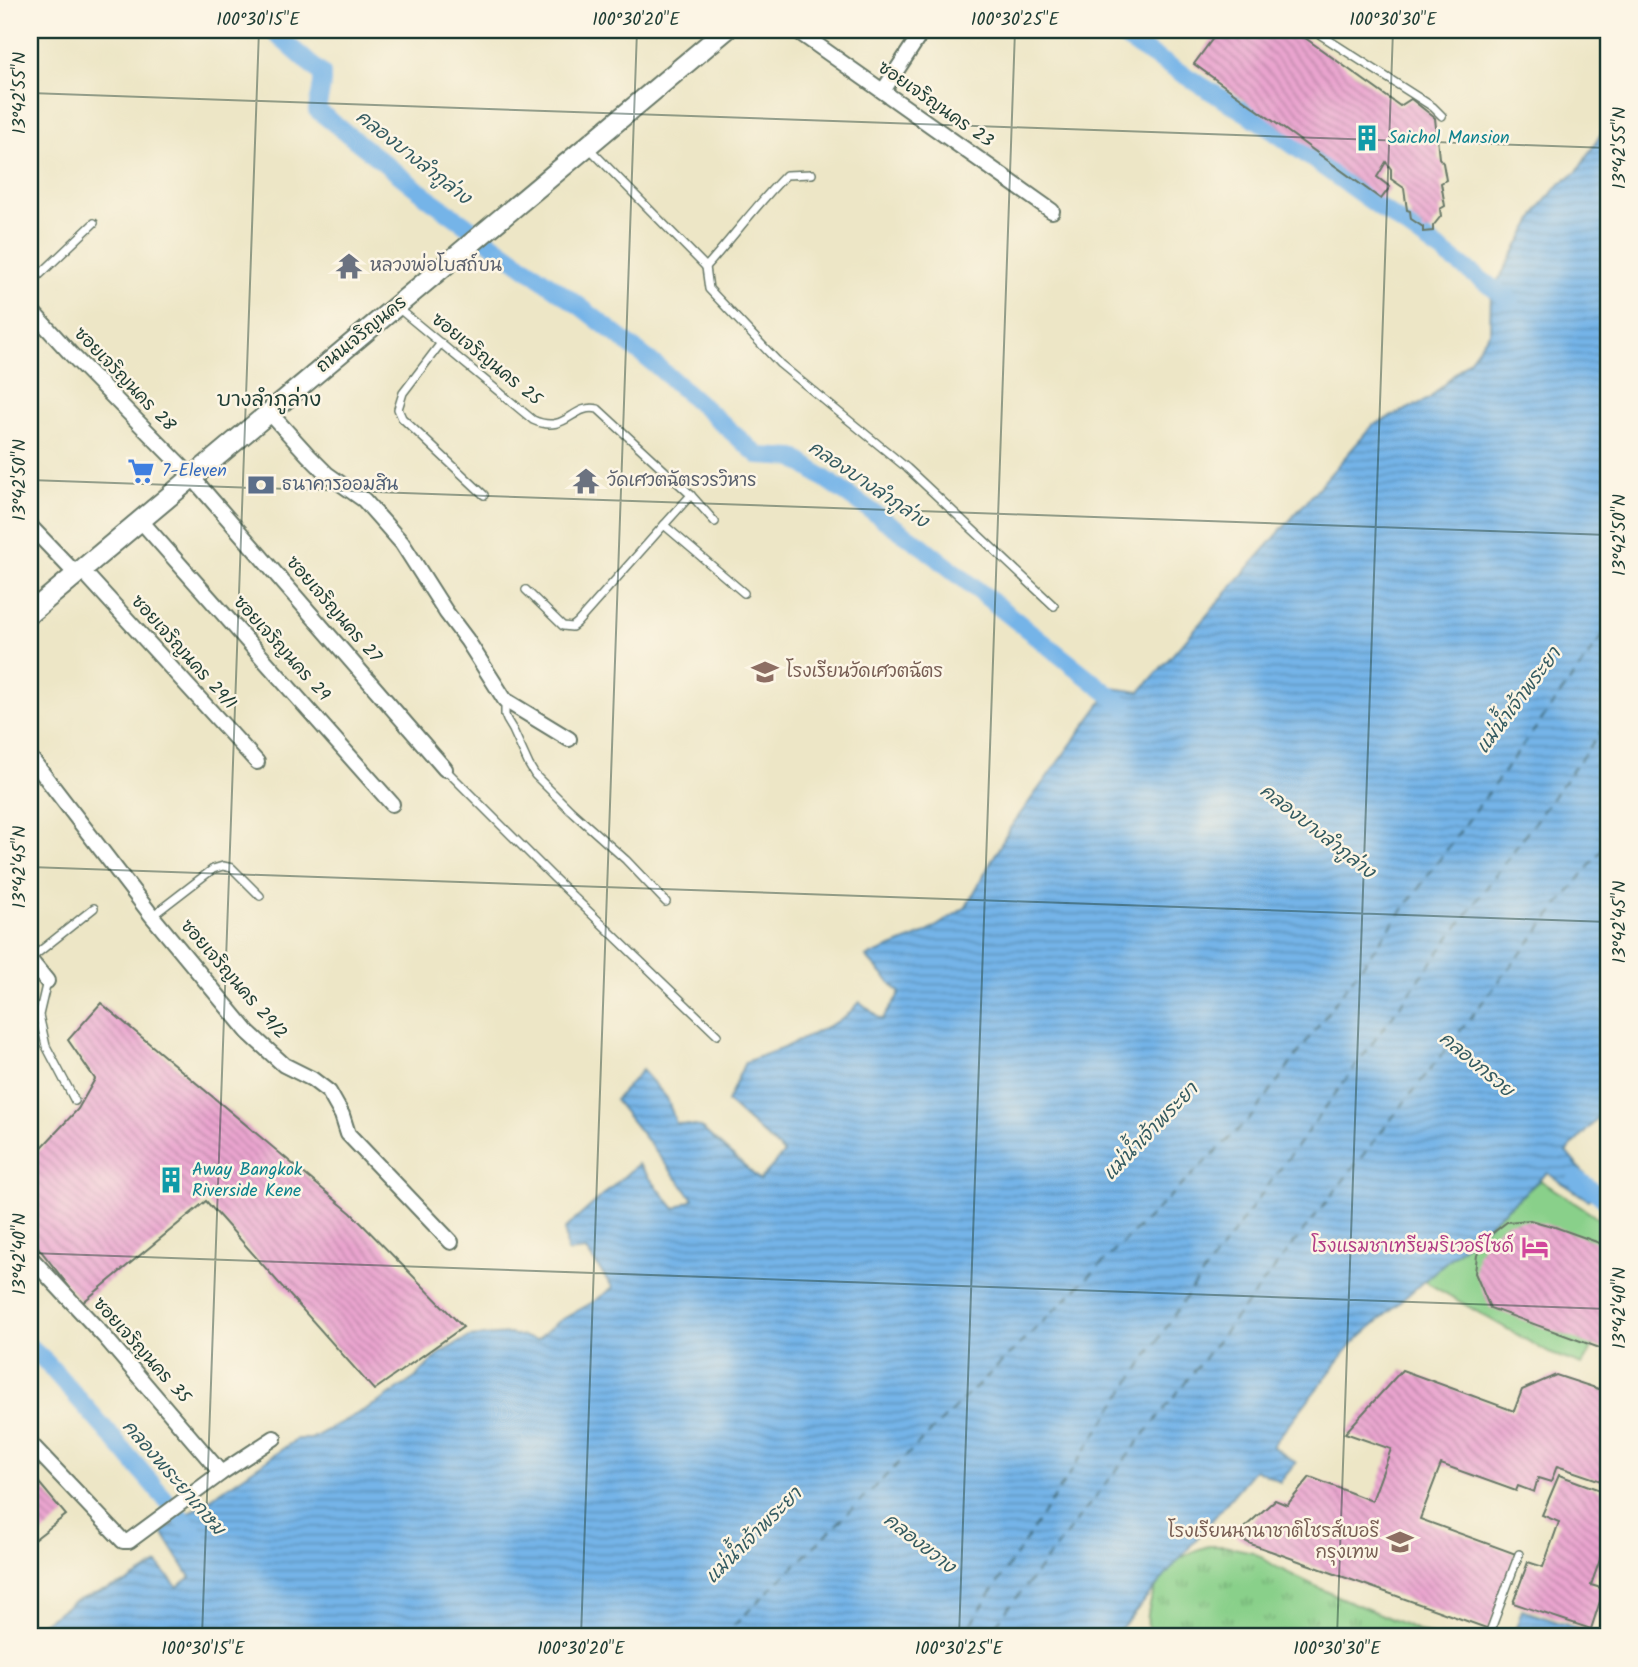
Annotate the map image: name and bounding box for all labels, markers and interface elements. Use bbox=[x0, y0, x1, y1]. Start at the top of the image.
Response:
text: 100°30'15"E bbox=[216, 6, 300, 35]
text: 100°30'20"E bbox=[592, 6, 680, 35]
text: 100°30'25"E bbox=[971, 6, 1060, 35]
text: 100°30'30"E bbox=[1349, 6, 1437, 35]
text: 13°42'55"N bbox=[6, 52, 35, 134]
street label: ซอยเจริญนคร 23 bbox=[871, 54, 999, 156]
water label: คลองบางลำภูล่าง bbox=[349, 103, 479, 214]
text: 13°42'55"N bbox=[1606, 107, 1635, 189]
building icon: Saichol Mansion bbox=[1352, 123, 1382, 153]
place label: Saichol Mansion bbox=[1388, 124, 1510, 153]
temple icon: หลวงพ่อโบสถ์บน bbox=[334, 251, 364, 281]
place label: หลวงพ่อโบสถ์บน bbox=[370, 252, 502, 281]
street label: ถนนเจริญนคร bbox=[310, 289, 414, 381]
street label: ซอยเจริญนคร 25 bbox=[424, 306, 549, 415]
street label: ซอยเจริญนคร 28 bbox=[66, 321, 182, 439]
district label: บางลำภูล่าง bbox=[217, 384, 321, 417]
water label: คลองบางลำภูล่าง bbox=[802, 434, 936, 538]
text: 13°42'50"N bbox=[6, 439, 35, 521]
supermarket icon: 7-Eleven bbox=[126, 456, 156, 486]
place label: 7-Eleven bbox=[162, 457, 227, 486]
temple icon: วัดเศวตฉัตรวรวิหาร bbox=[571, 466, 601, 496]
place label: วัดเศวตฉัตรวรวิหาร bbox=[607, 467, 757, 496]
bank icon: ธนาคารออมสิน bbox=[246, 470, 276, 500]
place label: ธนาคารออมสิน bbox=[282, 471, 398, 500]
text: 13°42'50"N bbox=[1606, 494, 1635, 576]
street label: ซอยเจริญนคร 27 bbox=[278, 550, 388, 671]
street label: ซอยเจริญนคร 29/1 bbox=[123, 589, 243, 717]
street label: ซอยเจริญนคร 29 bbox=[225, 589, 337, 709]
water label: แม่น้ำเจ้าพระยา bbox=[1466, 638, 1570, 761]
school or university icon: โรงเรียนวัดเศวตฉัตร bbox=[750, 657, 780, 687]
place label: โรงเรียนวัดเศวตฉัตร bbox=[786, 658, 943, 687]
water label: คลองบางลำภูล่าง bbox=[1253, 777, 1383, 888]
text: 13°42'45"N bbox=[6, 826, 35, 908]
text: 13°42'45"N bbox=[1606, 881, 1635, 963]
street label: ซอยเจริญนคร 29/2 bbox=[172, 913, 294, 1047]
water label: คลองกรวย bbox=[1432, 1025, 1521, 1106]
water label: แม่น้ำเจ้าพระยา bbox=[1093, 1072, 1207, 1188]
place label: Away Bangkok Riverside Kene bbox=[192, 1156, 303, 1206]
building icon: Away Bangkok Riverside Kene bbox=[156, 1165, 186, 1195]
text: 13°42'40"N bbox=[6, 1213, 35, 1295]
hotel icon: โรงแรมชาเทรียมริเวอร์ไซด์ bbox=[1520, 1232, 1550, 1262]
place label: โรงแรมชาเทรียมริเวอร์ไซด์ bbox=[1311, 1233, 1514, 1262]
text: 13°42'40"N bbox=[1606, 1267, 1635, 1349]
street label: ซอยเจริญนคร 35 bbox=[85, 1291, 198, 1412]
water label: คลองพระยาเกษม bbox=[114, 1414, 233, 1544]
water label: แม่น้ำเจ้าพระยา bbox=[696, 1477, 811, 1591]
water label: คลองขวาง bbox=[877, 1506, 963, 1583]
place label: โรงเรียนนานาชาติโชรส์เบอรี กรุงเทพ bbox=[1168, 1518, 1379, 1568]
school or university icon: โรงเรียนนานาชาติโชรส์เบอรี กรุงเทพ bbox=[1385, 1527, 1415, 1557]
text: 100°30'15"E bbox=[161, 1635, 245, 1664]
text: 100°30'20"E bbox=[537, 1635, 625, 1664]
text: 100°30'25"E bbox=[915, 1635, 1004, 1664]
text: 100°30'30"E bbox=[1293, 1635, 1381, 1664]

